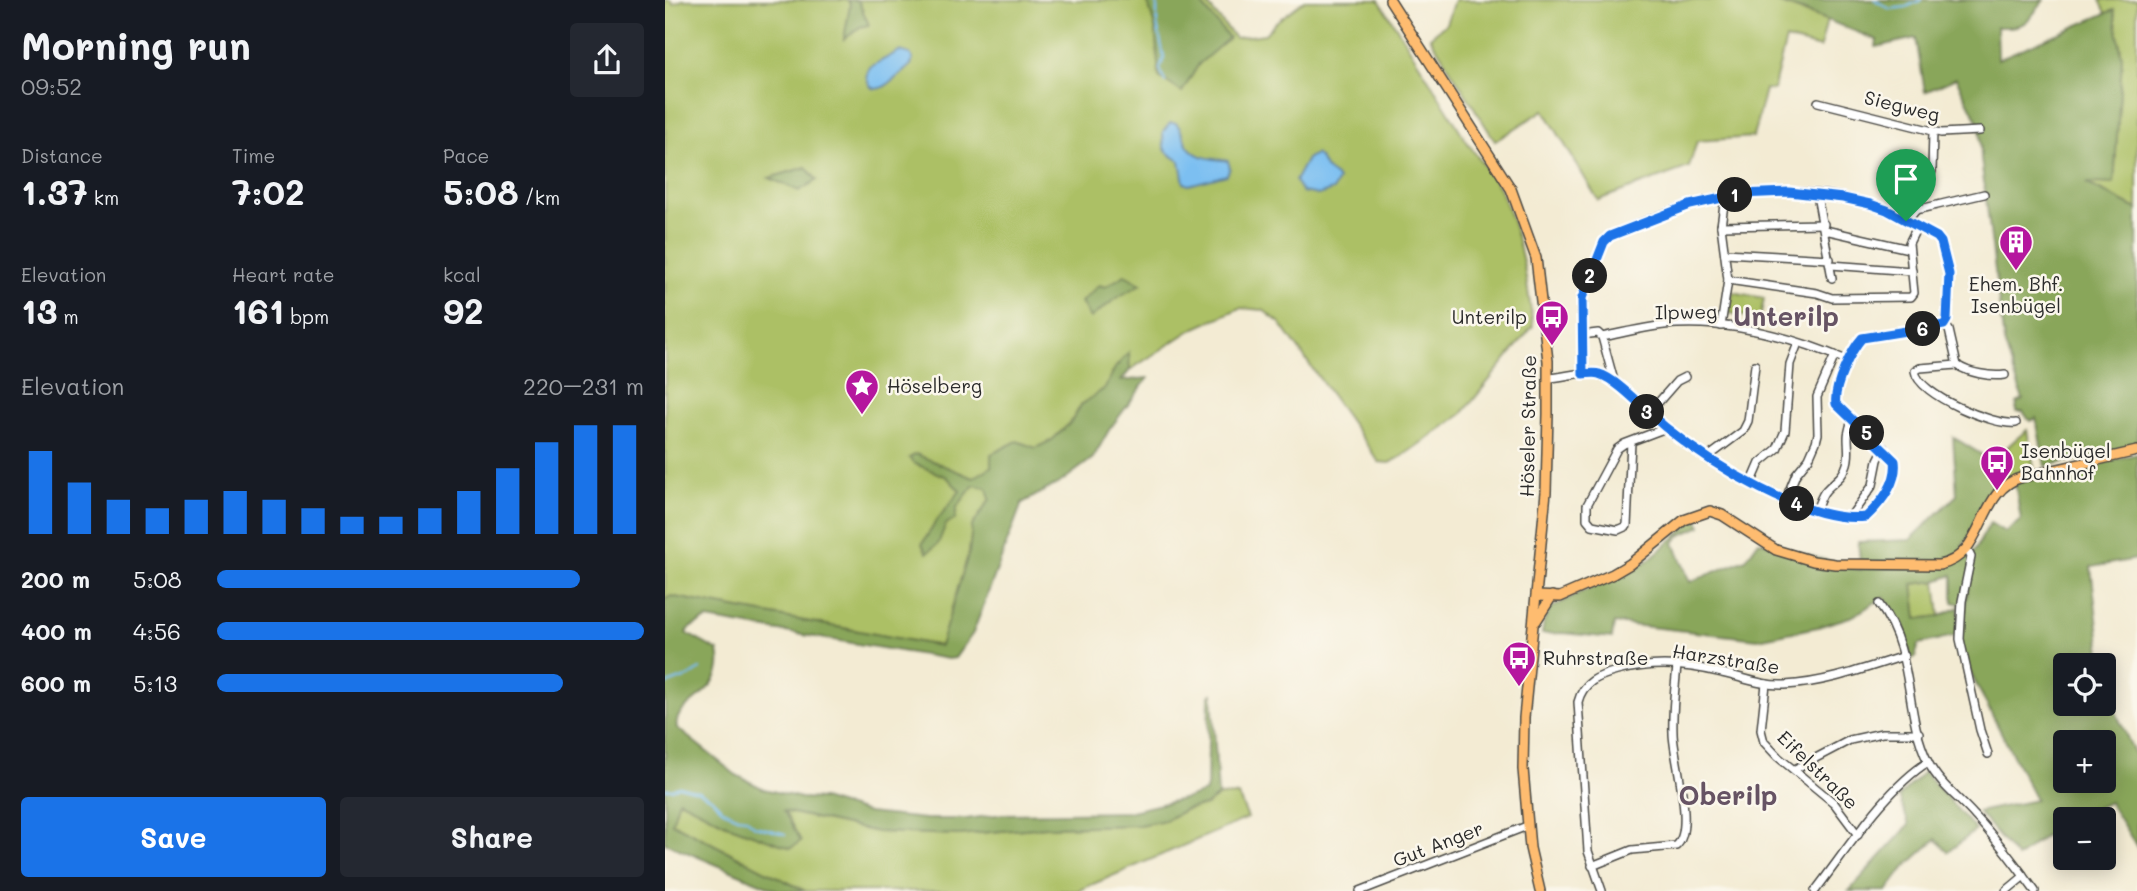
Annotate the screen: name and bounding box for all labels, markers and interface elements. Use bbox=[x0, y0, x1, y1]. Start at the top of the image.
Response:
text: Morning run bbox=[21, 20, 251, 70]
button: share bbox=[570, 23, 644, 97]
text: 09:52 bbox=[21, 71, 82, 101]
street label: Siegweg bbox=[1862, 84, 1942, 127]
text: Distance bbox=[21, 143, 103, 168]
text: Time bbox=[232, 143, 275, 168]
text: Pace bbox=[443, 143, 489, 168]
pin bbox=[1876, 149, 1936, 221]
icon: arrive bbox=[1887, 160, 1925, 198]
text: 1.37 bbox=[21, 168, 88, 214]
text: 7:02 bbox=[232, 168, 305, 214]
text: 5:08 bbox=[443, 168, 519, 214]
pin: 1 bbox=[1717, 178, 1753, 212]
text: 1 bbox=[1730, 182, 1739, 207]
text: km bbox=[88, 185, 119, 210]
text: /km bbox=[519, 185, 560, 210]
building icon: Ehem. Bhf. Isenbügel bbox=[1997, 223, 2035, 272]
pin: 2 bbox=[1573, 258, 1607, 294]
text: Elevation bbox=[21, 262, 106, 287]
text: Heart rate bbox=[232, 262, 335, 287]
text: kcal bbox=[443, 262, 481, 287]
text: 2 bbox=[1584, 263, 1595, 288]
place label: Ehem. Bhf. Isenbügel bbox=[1969, 271, 2063, 318]
text: 13 bbox=[21, 287, 58, 333]
text: 161 bbox=[232, 287, 284, 333]
text: 92 bbox=[443, 287, 484, 333]
bus stop icon: Unterilp bbox=[1533, 298, 1571, 347]
street label: Ilpweg bbox=[1655, 298, 1717, 325]
district label: Unterilp bbox=[1733, 299, 1839, 333]
text: m bbox=[58, 304, 79, 329]
text: bpm bbox=[284, 304, 329, 329]
place label: Unterilp bbox=[1452, 304, 1527, 329]
pin: 6 bbox=[1905, 312, 1941, 346]
text: 6 bbox=[1917, 316, 1928, 341]
street label: Höseler Straße bbox=[1514, 355, 1541, 497]
place icon: Höselberg bbox=[843, 367, 881, 416]
text: Elevation bbox=[21, 371, 124, 401]
text: 220–231 m bbox=[523, 371, 644, 401]
place label: Höselberg bbox=[887, 373, 982, 398]
pin: 3 bbox=[1629, 394, 1665, 430]
text: 3 bbox=[1641, 399, 1652, 424]
pin: 5 bbox=[1849, 416, 1885, 450]
text: 5 bbox=[1861, 420, 1872, 445]
place label: Isenbügel Bahnhof bbox=[2021, 438, 2111, 485]
bus stop icon: Isenbügel Bahnhof bbox=[1978, 443, 2016, 492]
pin: 4 bbox=[1779, 486, 1815, 522]
text: 4 bbox=[1790, 491, 1803, 516]
text: 200 m bbox=[21, 564, 90, 594]
text: 5:08 bbox=[133, 564, 182, 594]
text: 400 m bbox=[21, 616, 92, 646]
text: 4:56 bbox=[133, 616, 181, 646]
street label: Harzstraße bbox=[1671, 638, 1781, 679]
bus stop icon: Ruhrstraße bbox=[1500, 639, 1538, 688]
place label: Ruhrstraße bbox=[1543, 645, 1649, 670]
map controls bbox=[2053, 653, 2116, 870]
button: locate bbox=[2053, 653, 2116, 716]
text: 600 m bbox=[21, 668, 91, 698]
text: 5:13 bbox=[133, 668, 177, 698]
street label: Eifelstraße bbox=[1772, 725, 1864, 815]
button: + bbox=[2053, 730, 2116, 793]
district label: Oberilp bbox=[1679, 778, 1777, 812]
button: Save bbox=[21, 797, 326, 877]
button: Share bbox=[340, 797, 644, 877]
button: − bbox=[2053, 807, 2116, 870]
street label: Gut Anger bbox=[1389, 815, 1487, 872]

